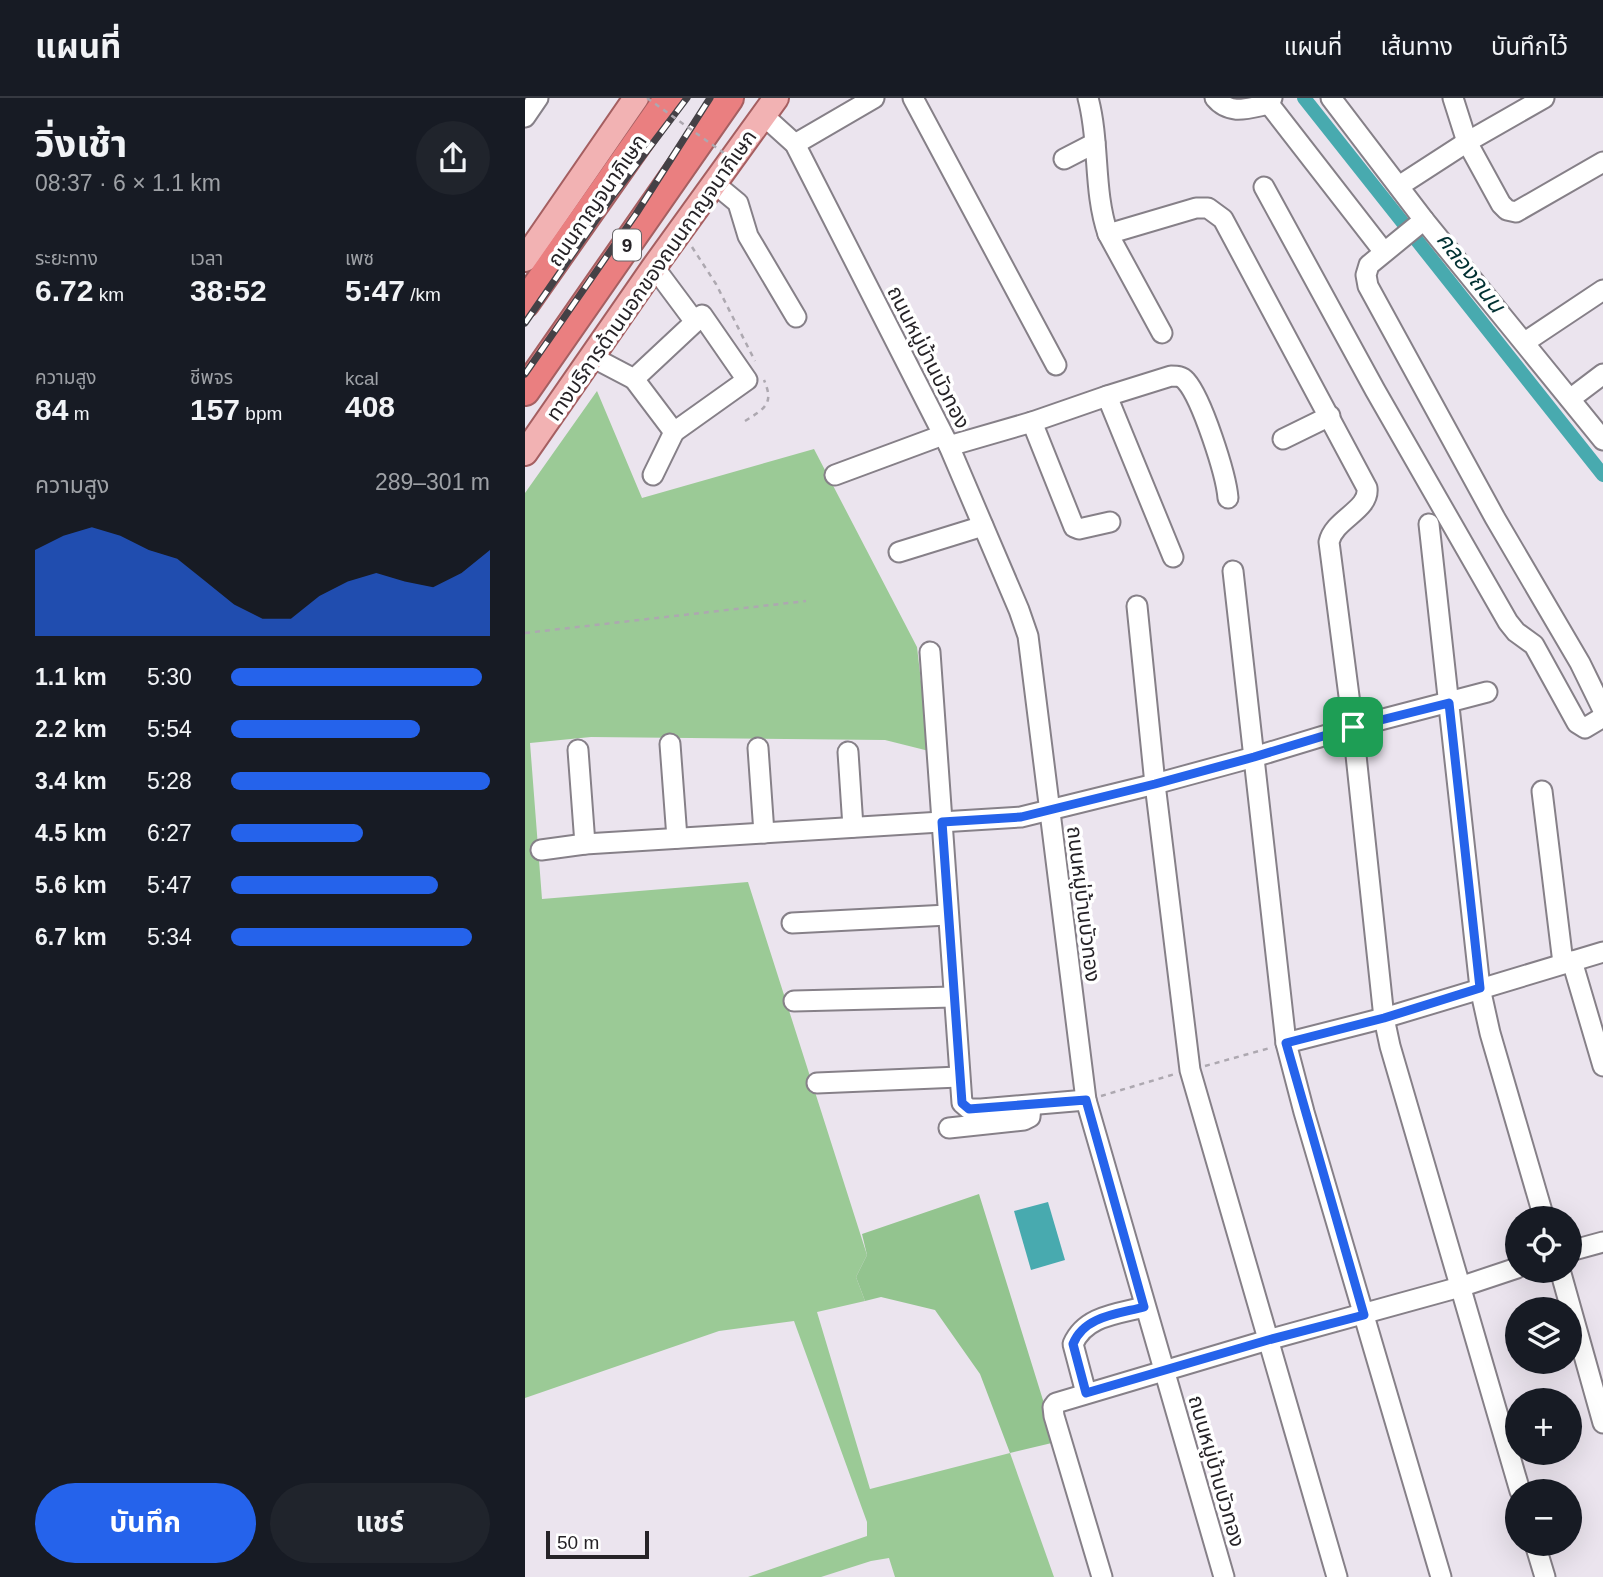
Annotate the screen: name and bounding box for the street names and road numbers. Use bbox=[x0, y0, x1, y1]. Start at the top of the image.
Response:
street label: ทางบริการด้านนอกของถนนกาญจนาภิเษก bbox=[541, 125, 761, 425]
street label: ถนนกาญจนาภิเษก bbox=[543, 130, 651, 270]
road number: 9 bbox=[613, 230, 641, 260]
street label: ถนนหมู่บ้านบัวทอง bbox=[881, 282, 975, 433]
street label: ถนนหมู่บ้านบัวทอง bbox=[1061, 825, 1105, 983]
street label: ถนนหมู่บ้านบัวทอง bbox=[1182, 1392, 1250, 1550]

